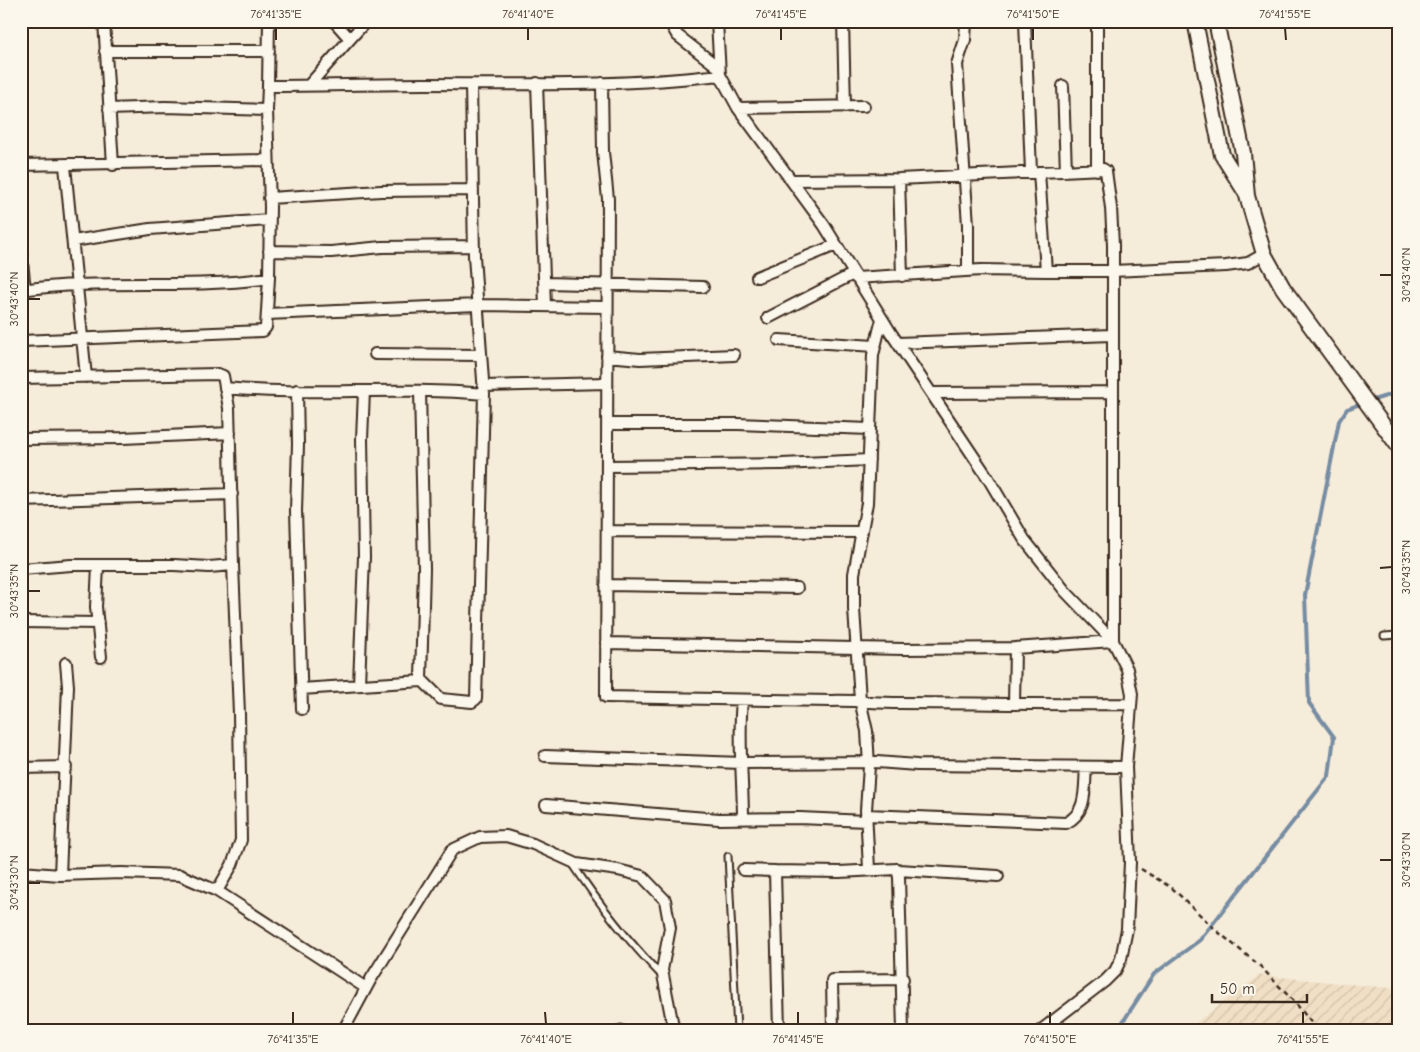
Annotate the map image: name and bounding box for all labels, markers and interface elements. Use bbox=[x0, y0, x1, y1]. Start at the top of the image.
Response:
text: 76°41'35"E bbox=[250, 7, 302, 21]
text: 76°41'40"E bbox=[502, 7, 554, 21]
text: 76°41'45"E bbox=[756, 7, 806, 21]
text: 76°41'50"E bbox=[1007, 7, 1059, 21]
text: 76°41'55"E bbox=[1259, 7, 1311, 21]
text: 30°43'40"N bbox=[1399, 248, 1413, 302]
text: 30°43'40"N bbox=[7, 272, 21, 326]
text: 30°43'35"N bbox=[1399, 540, 1413, 594]
text: 30°43'35"N bbox=[7, 564, 21, 618]
text: 30°43'30"N bbox=[1399, 832, 1413, 888]
text: 30°43'30"N bbox=[7, 855, 21, 911]
scale bar bbox=[1212, 972, 1308, 1004]
text: 50 m bbox=[1220, 980, 1255, 998]
text: 76°41'35"E bbox=[267, 1032, 319, 1046]
text: 76°41'40"E bbox=[520, 1032, 572, 1046]
text: 76°41'45"E bbox=[773, 1032, 823, 1046]
text: 76°41'50"E bbox=[1024, 1032, 1076, 1046]
text: 76°41'55"E bbox=[1277, 1032, 1329, 1046]

